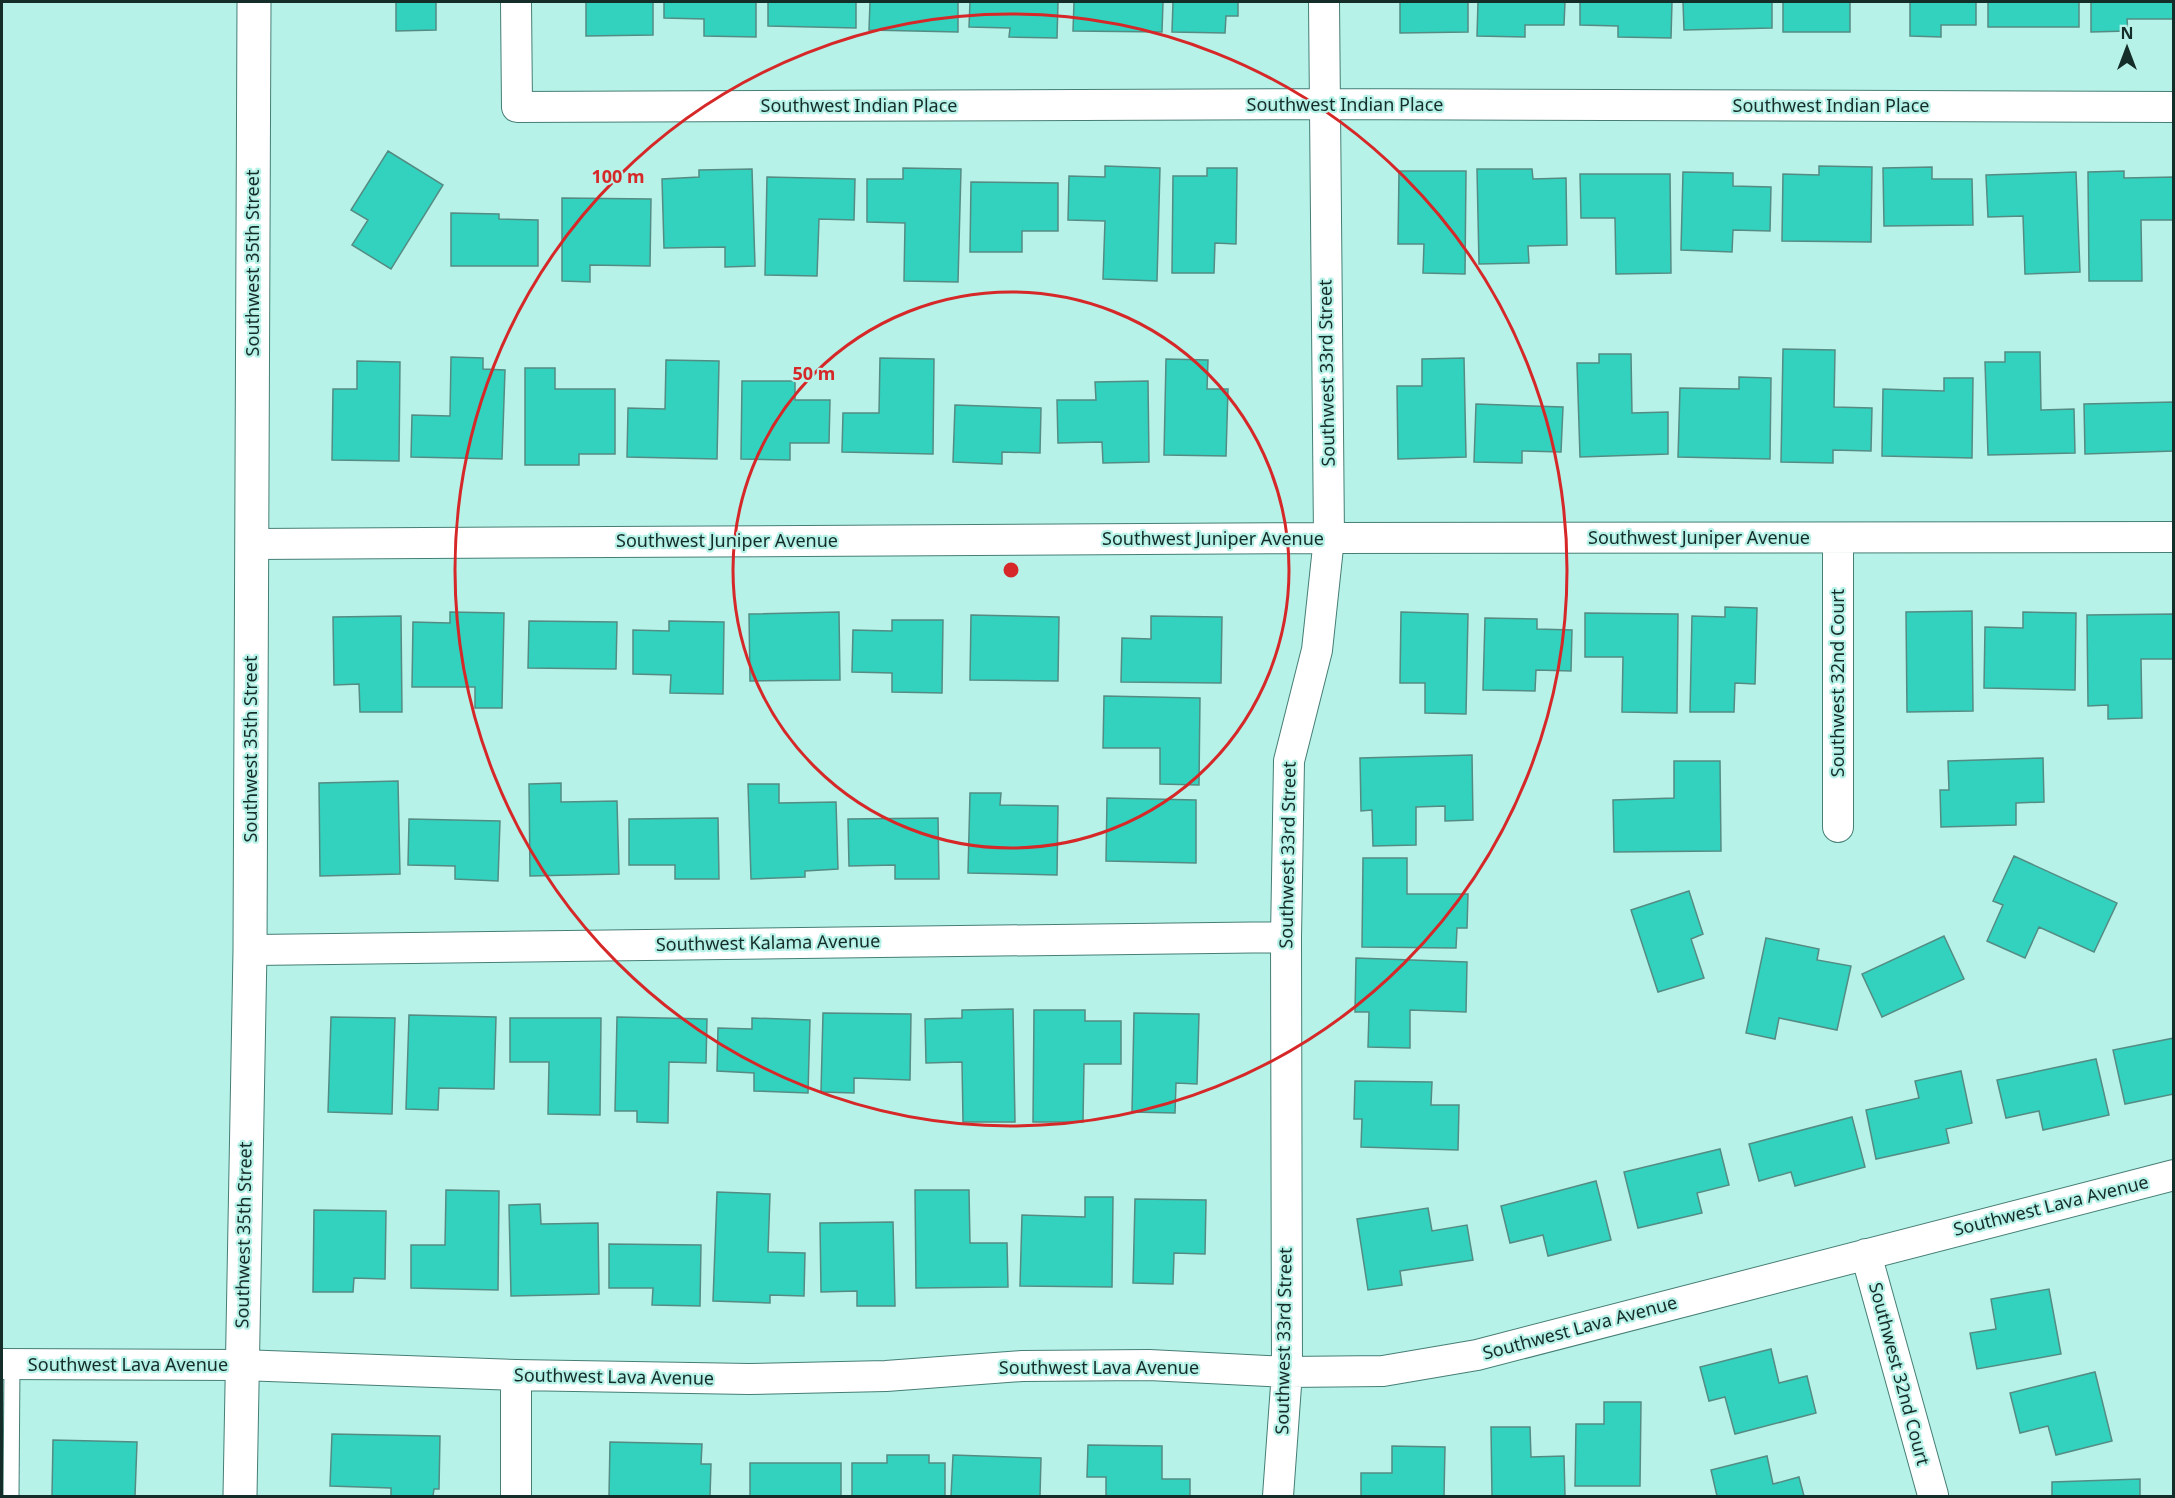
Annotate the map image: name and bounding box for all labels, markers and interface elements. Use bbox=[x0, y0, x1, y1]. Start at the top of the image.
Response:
north arrow bbox=[2097, 18, 2157, 78]
text: N bbox=[2120, 22, 2134, 44]
street label: Southwest Indian Place bbox=[1247, 92, 1443, 116]
street label: Southwest Indian Place bbox=[761, 93, 957, 117]
street label: Southwest Indian Place bbox=[1733, 93, 1929, 117]
text: 100 m bbox=[591, 164, 645, 188]
street label: Southwest 35th Street bbox=[240, 169, 264, 356]
street label: Southwest 33rd Street bbox=[1312, 279, 1340, 467]
text: 50 m bbox=[793, 361, 835, 385]
street label: Southwest Juniper Avenue bbox=[1588, 525, 1810, 549]
street label: Southwest Juniper Avenue bbox=[1102, 526, 1324, 550]
street label: Southwest Juniper Avenue bbox=[616, 528, 838, 552]
centre of rings bbox=[1001, 560, 1021, 580]
street label: Southwest 32nd Court bbox=[1825, 588, 1849, 777]
street label: Southwest 35th Street bbox=[238, 655, 262, 842]
street label: Southwest 33rd Street bbox=[1273, 761, 1301, 949]
street label: Southwest Kalama Avenue bbox=[656, 928, 880, 956]
street label: Southwest 35th Street bbox=[229, 1141, 257, 1329]
street label: Southwest Lava Avenue bbox=[1951, 1169, 2151, 1241]
street label: Southwest 33rd Street bbox=[1269, 1247, 1297, 1435]
street label: Southwest 32nd Court bbox=[1864, 1280, 1936, 1468]
street label: Southwest Lava Avenue bbox=[1480, 1290, 1680, 1365]
street label: Southwest Lava Avenue bbox=[28, 1352, 228, 1376]
street label: Southwest Lava Avenue bbox=[999, 1355, 1199, 1379]
street label: Southwest Lava Avenue bbox=[514, 1362, 714, 1390]

